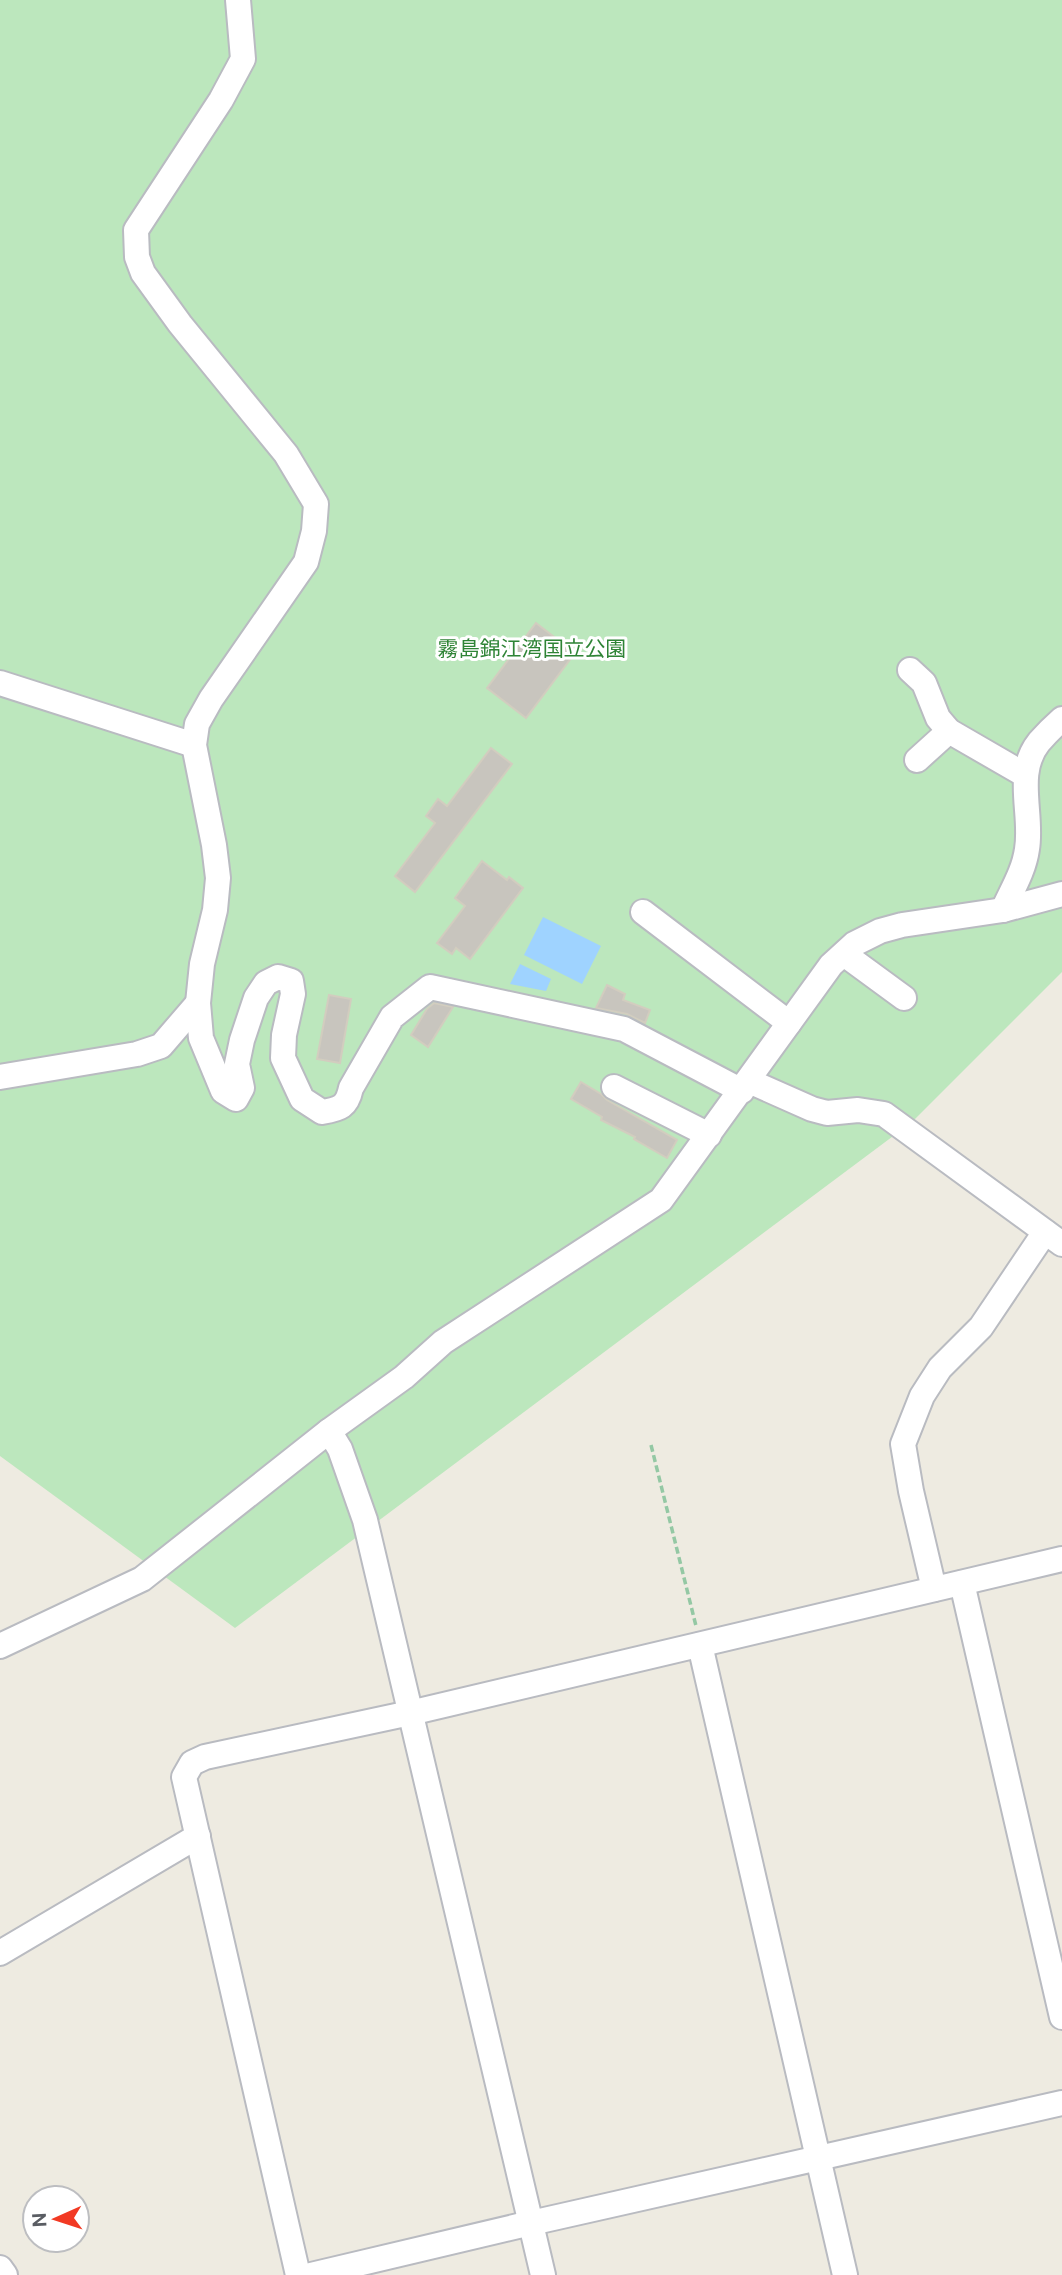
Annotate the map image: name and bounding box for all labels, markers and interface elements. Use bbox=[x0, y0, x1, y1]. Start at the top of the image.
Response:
park label: 霧島錦江湾国立公園 bbox=[438, 636, 627, 661]
north arrow bbox=[21, 2184, 91, 2254]
text: N bbox=[28, 2212, 50, 2228]

